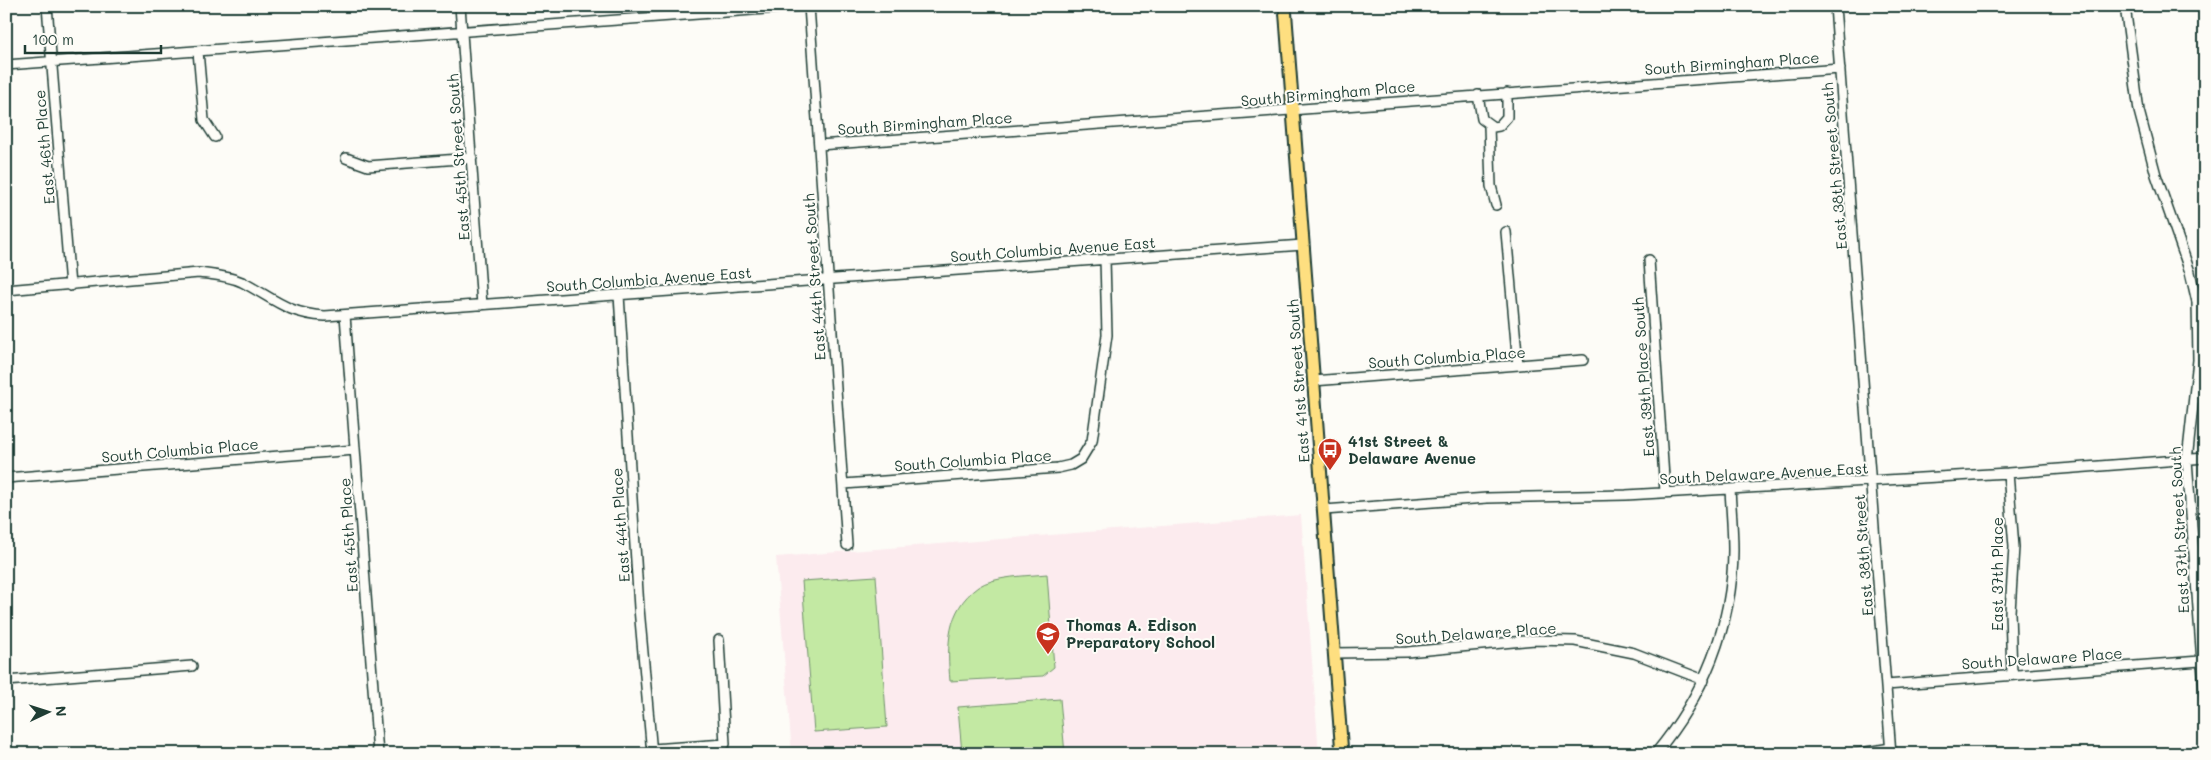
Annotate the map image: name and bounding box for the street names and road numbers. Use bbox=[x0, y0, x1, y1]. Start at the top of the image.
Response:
street label: South Birmingham Place bbox=[1644, 47, 1820, 79]
street label: East 45th Street South bbox=[442, 73, 474, 241]
street label: South Birmingham Place bbox=[1240, 75, 1416, 111]
street label: East 38th Street South bbox=[1817, 82, 1851, 250]
street label: East 46th Place bbox=[29, 89, 59, 205]
street label: South Birmingham Place bbox=[837, 107, 1013, 139]
street label: East 44th Street South bbox=[798, 193, 830, 361]
street label: South Columbia Avenue East bbox=[950, 232, 1156, 266]
street label: South Columbia Avenue East bbox=[546, 262, 752, 296]
street label: East 39th Place South bbox=[1627, 297, 1659, 457]
street label: East 41st Street South bbox=[1282, 299, 1314, 463]
street label: South Columbia Place bbox=[1368, 342, 1526, 372]
street label: South Columbia Place bbox=[101, 433, 259, 467]
street label: South Columbia Place bbox=[894, 445, 1052, 475]
street label: East 37th Street South bbox=[2165, 446, 2193, 614]
street label: South Delaware Avenue East bbox=[1659, 458, 1869, 488]
street label: East 44th Place bbox=[606, 467, 634, 583]
street label: East 45th Place bbox=[334, 477, 362, 593]
street label: East 38th Street bbox=[1849, 493, 1877, 617]
street label: East 37th Place bbox=[1987, 517, 2007, 631]
street label: South Delaware Place bbox=[1395, 617, 1557, 649]
street label: South Delaware Place bbox=[1961, 642, 2123, 674]

